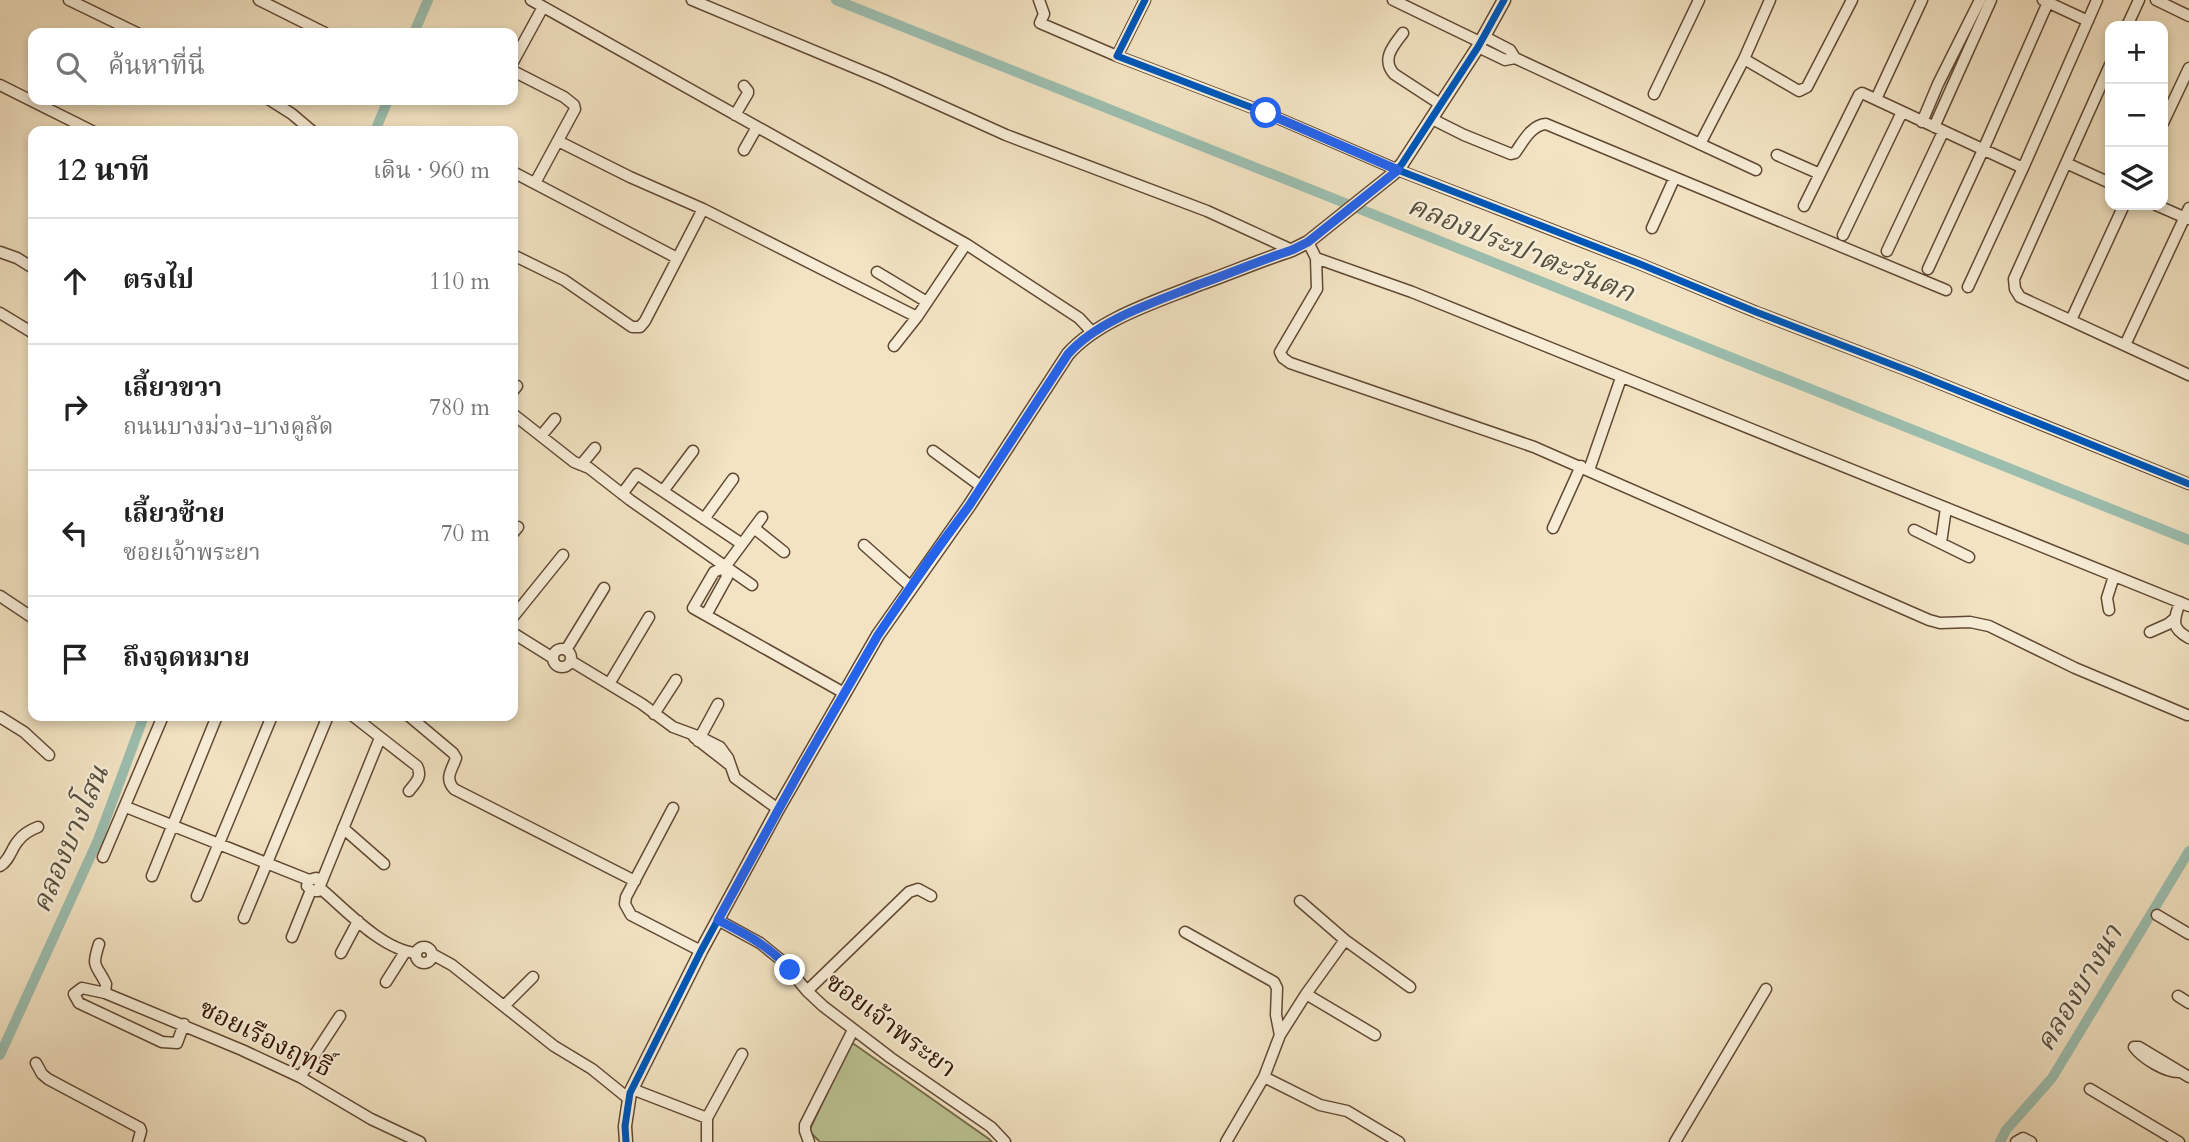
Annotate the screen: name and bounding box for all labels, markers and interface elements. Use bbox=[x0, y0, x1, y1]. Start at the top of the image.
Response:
map controls bbox=[2105, 21, 2168, 210]
button: + bbox=[2105, 21, 2168, 84]
search box bbox=[28, 28, 518, 105]
icon: search bbox=[52, 48, 90, 86]
text: ค้นหาที่นี่ bbox=[108, 48, 205, 83]
button: − bbox=[2105, 84, 2168, 147]
route start bbox=[1250, 97, 1281, 128]
button: layers bbox=[2105, 147, 2168, 210]
text: 12 นาที bbox=[56, 150, 150, 191]
text: เดิน · 960 m bbox=[373, 155, 490, 186]
water label: คลองประปาตะวันตก bbox=[1402, 186, 1641, 312]
icon: ahead bbox=[56, 262, 94, 300]
text: ตรงไป bbox=[123, 262, 194, 297]
text: 110 m bbox=[429, 266, 490, 297]
text: เลี้ยวขวา bbox=[123, 370, 222, 405]
icon: right bbox=[56, 388, 94, 426]
text: 780 m bbox=[429, 392, 490, 423]
text: ถนนบางม่วง-บางคูลัด bbox=[123, 411, 334, 442]
text: เลี้ยวซ้าย bbox=[123, 496, 225, 531]
icon: left bbox=[56, 514, 94, 552]
text: 70 m bbox=[441, 518, 490, 549]
text: ซอยเจ้าพระยา bbox=[123, 537, 260, 568]
icon: arrive bbox=[56, 640, 94, 678]
text: ถึงจุดหมาย bbox=[123, 640, 250, 675]
water label: คลองบางโสน bbox=[21, 759, 118, 918]
water label: คลองบางนา bbox=[2026, 917, 2132, 1058]
route end bbox=[774, 954, 805, 985]
street label: ซอยเจ้าพระยา bbox=[818, 964, 964, 1086]
street label: ซอยเรืองฤทธิ์ bbox=[194, 989, 341, 1086]

